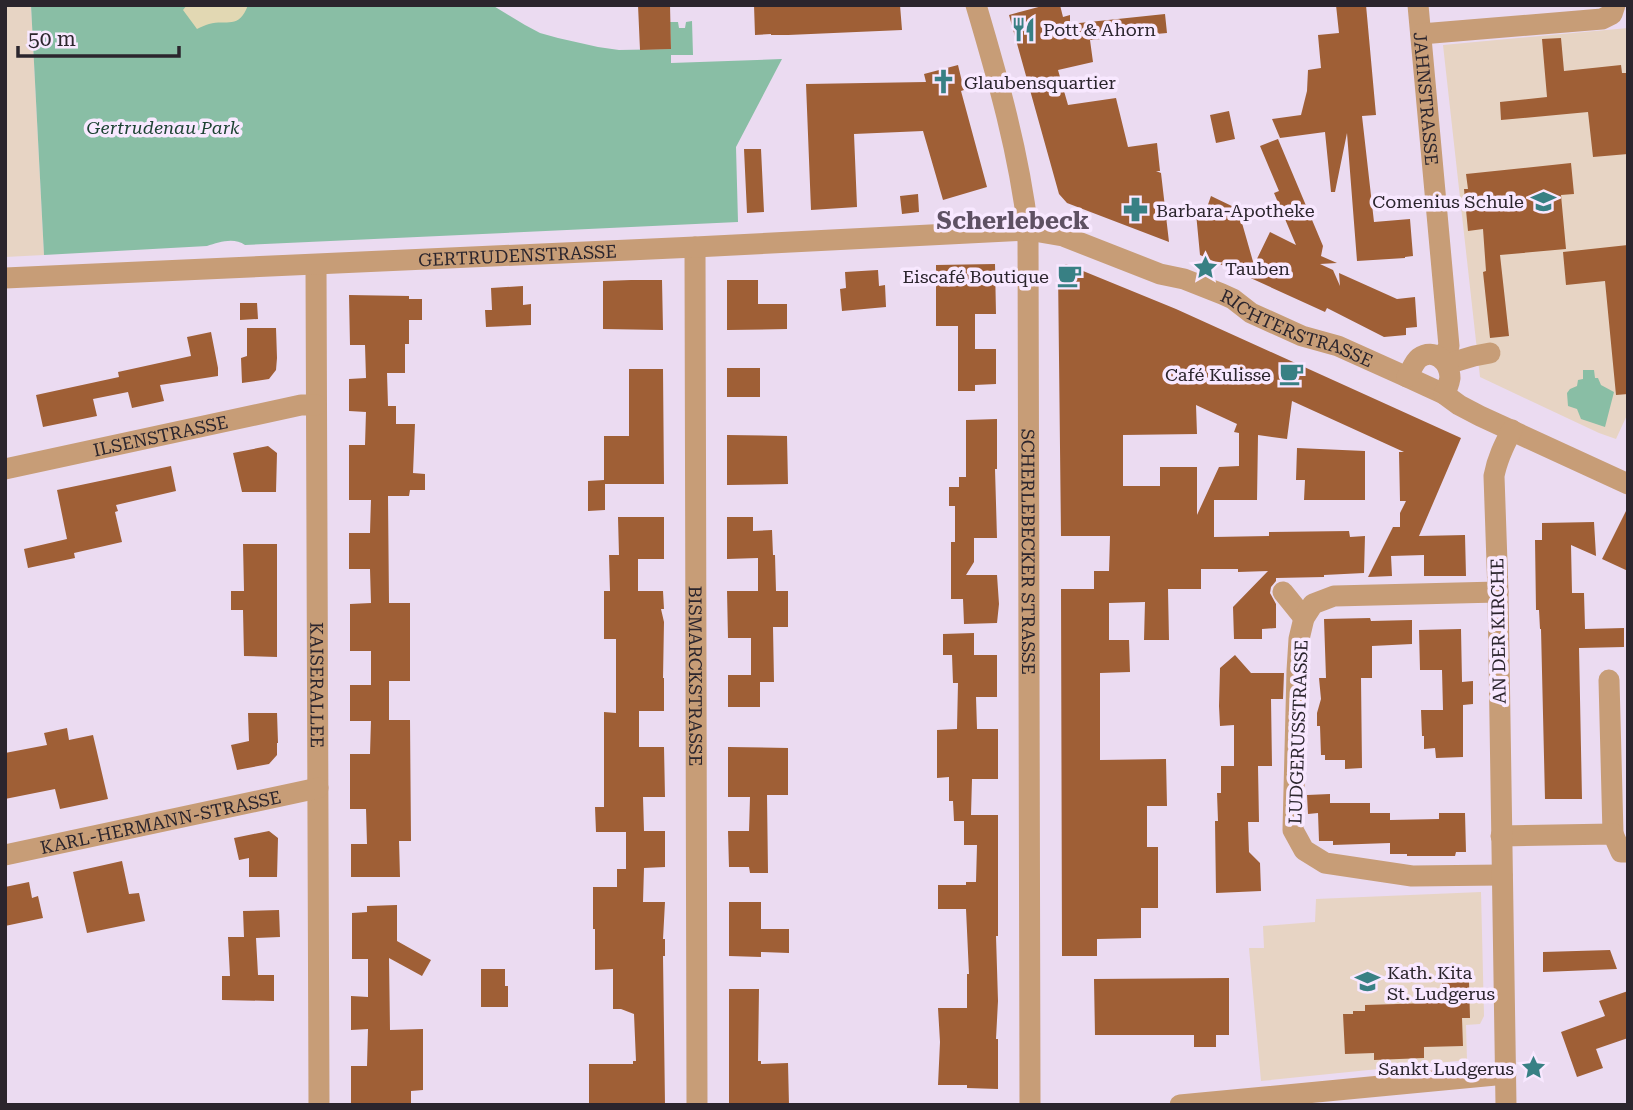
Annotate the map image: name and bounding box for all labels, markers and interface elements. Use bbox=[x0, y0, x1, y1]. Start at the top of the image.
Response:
scale bar bbox=[18, 14, 178, 58]
restaurant icon: Pott & Ahorn bbox=[1009, 15, 1037, 43]
place label: Pott & Ahorn bbox=[1043, 19, 1156, 40]
text: 50 m bbox=[28, 27, 76, 51]
street label: JAHNSTRASSE bbox=[1410, 31, 1443, 166]
church icon: Glaubensquartier bbox=[930, 68, 958, 96]
place label: Glaubensquartier bbox=[964, 72, 1116, 93]
park label: Gertrudenau Park bbox=[86, 117, 240, 138]
school or university icon: Comenius Schule bbox=[1530, 187, 1558, 215]
place label: Comenius Schule bbox=[1372, 191, 1524, 212]
pharmacy icon: Barbara-Apotheke bbox=[1122, 196, 1150, 224]
place label: Barbara-Apotheke bbox=[1156, 200, 1315, 221]
district label: Scherlebeck bbox=[937, 207, 1090, 235]
street label: GERTRUDENSTRASSE bbox=[418, 240, 617, 270]
place icon: Tauben bbox=[1191, 254, 1219, 282]
place label: Tauben bbox=[1225, 258, 1290, 279]
cafe icon: Eiscafé Boutique bbox=[1055, 262, 1083, 290]
place label: Eiscafé Boutique bbox=[903, 266, 1049, 287]
street label: RICHTERSTRASSE bbox=[1218, 284, 1376, 371]
cafe icon: Café Kulisse bbox=[1277, 360, 1305, 388]
place label: Café Kulisse bbox=[1165, 364, 1271, 385]
street label: ILSENSTRASSE bbox=[91, 411, 230, 460]
street label: SCHERLEBECKER STRASSE bbox=[1018, 429, 1040, 675]
street label: AN DER KIRCHE bbox=[1486, 558, 1510, 704]
street label: BISMARCKSTRASSE bbox=[685, 586, 707, 766]
street label: KAISERALLEE bbox=[307, 622, 328, 748]
street label: LUDGERUSSTRASSE bbox=[1284, 639, 1312, 825]
street label: KARL-HERMANN-STRASSE bbox=[38, 786, 283, 858]
place label: Kath. Kita St. Ludgerus bbox=[1387, 962, 1495, 1004]
school or university icon: Kath. Kita St. Ludgerus bbox=[1353, 968, 1381, 996]
place icon: Sankt Ludgerus bbox=[1520, 1054, 1548, 1082]
place label: Sankt Ludgerus bbox=[1378, 1058, 1514, 1079]

